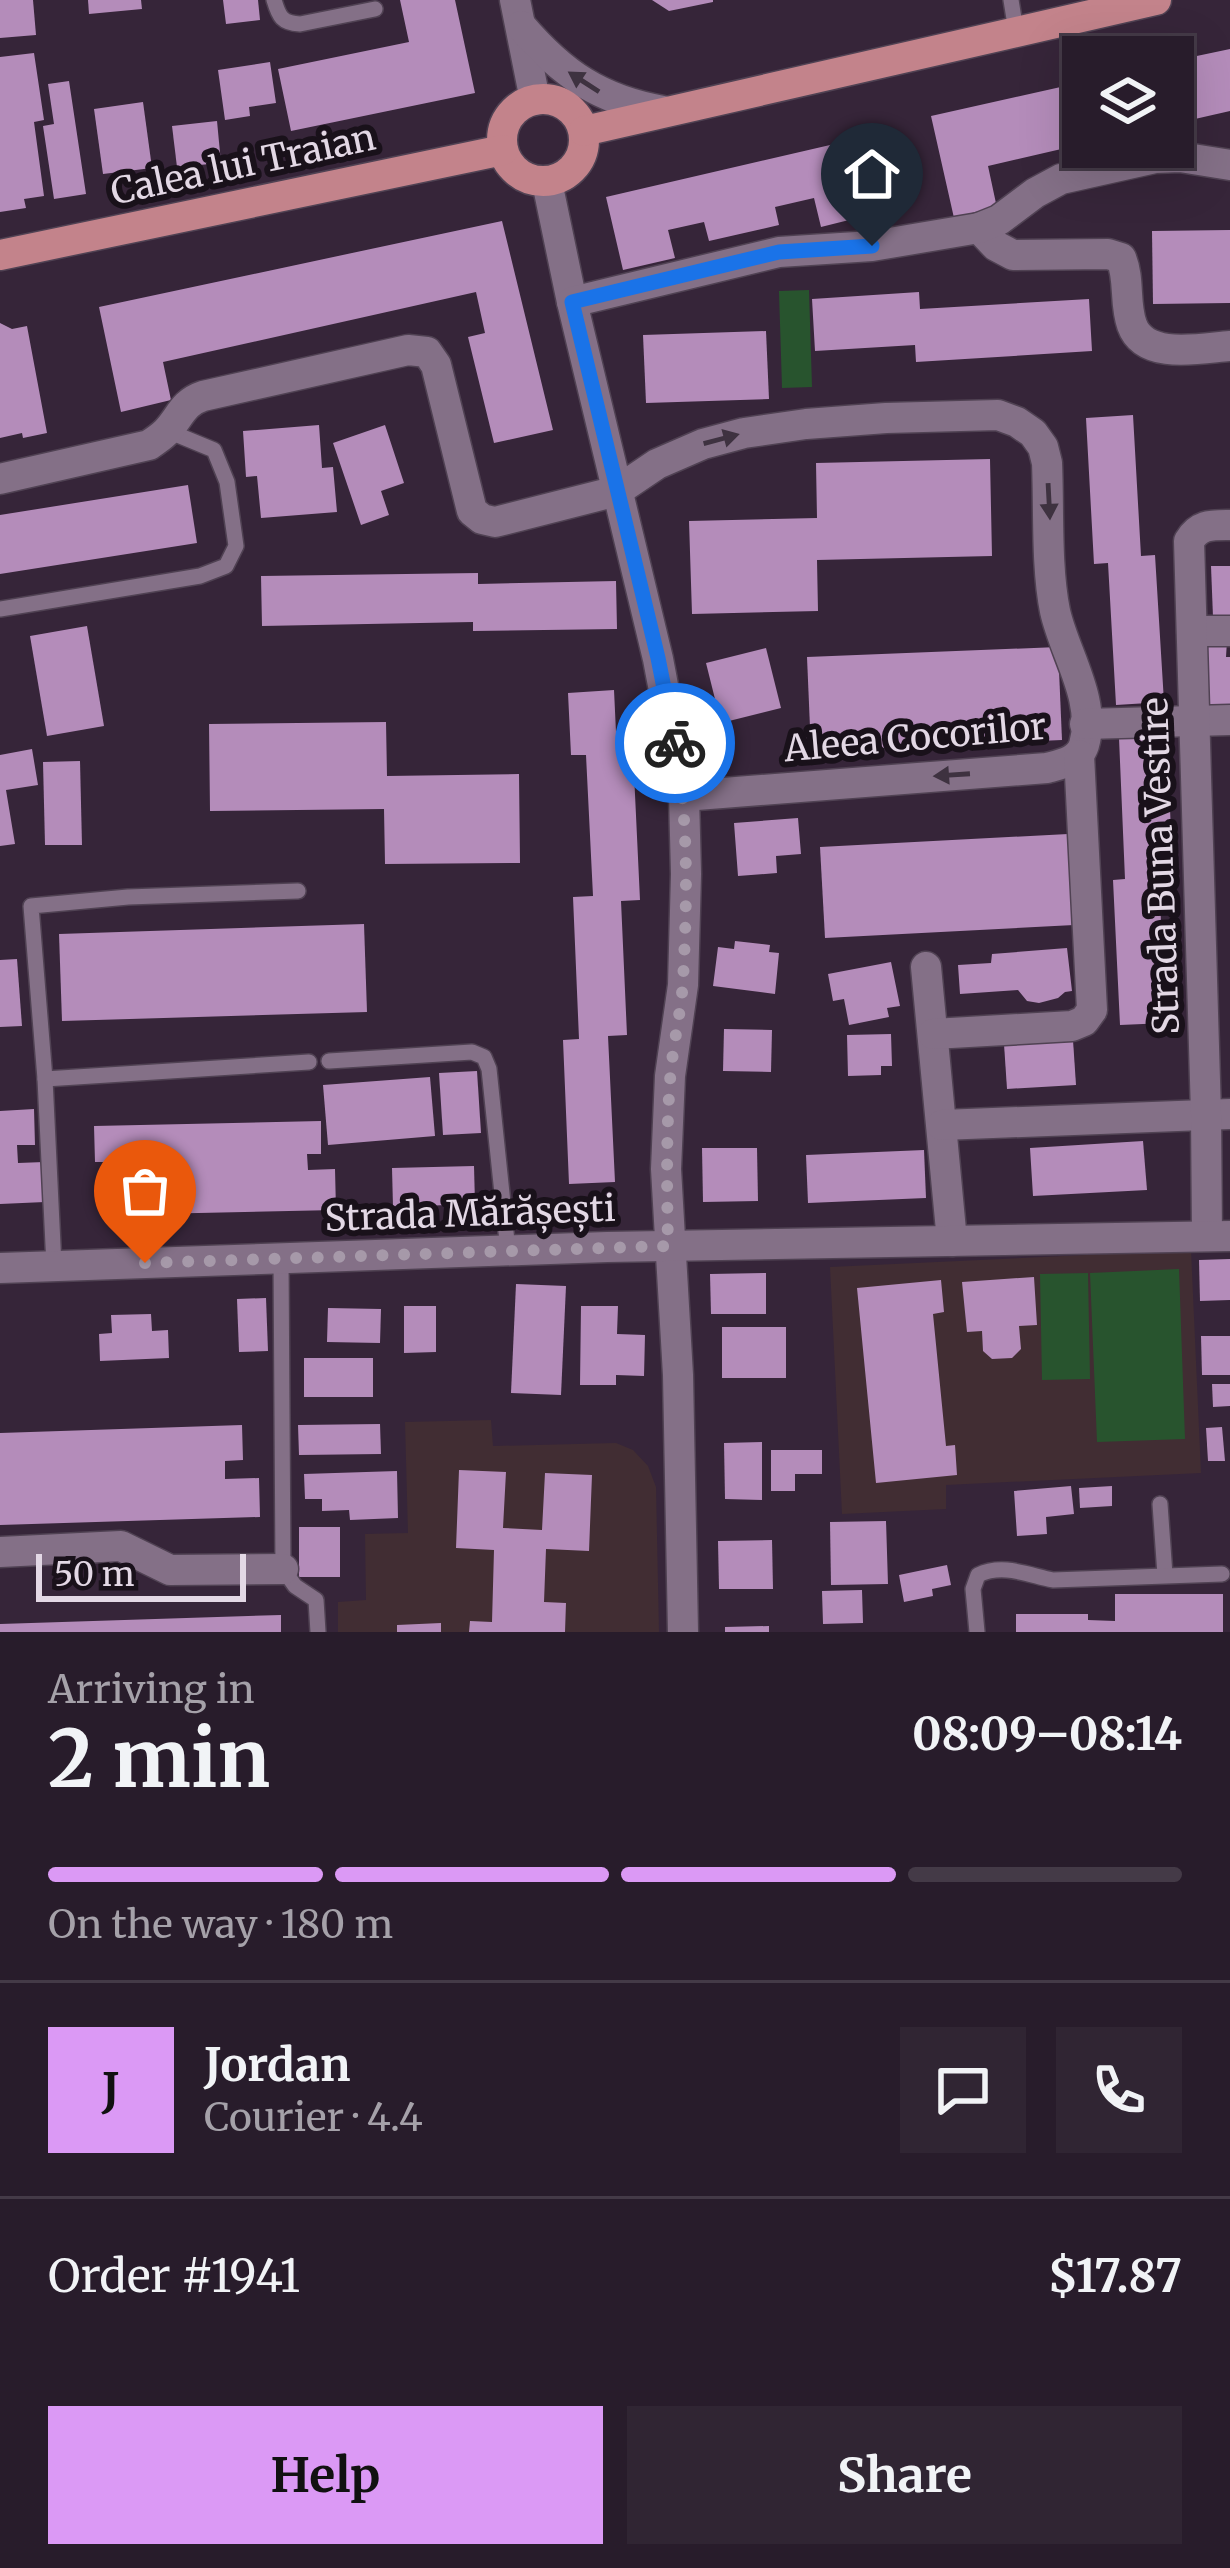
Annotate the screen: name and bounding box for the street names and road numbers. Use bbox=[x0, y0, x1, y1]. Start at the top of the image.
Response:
street label: Calea lui Traian bbox=[107, 114, 380, 214]
street label: Strada Buna Vestire bbox=[1132, 697, 1189, 1035]
street label: Aleea Cocorilor bbox=[781, 704, 1048, 771]
street label: Strada Mărășești bbox=[324, 1186, 616, 1241]

